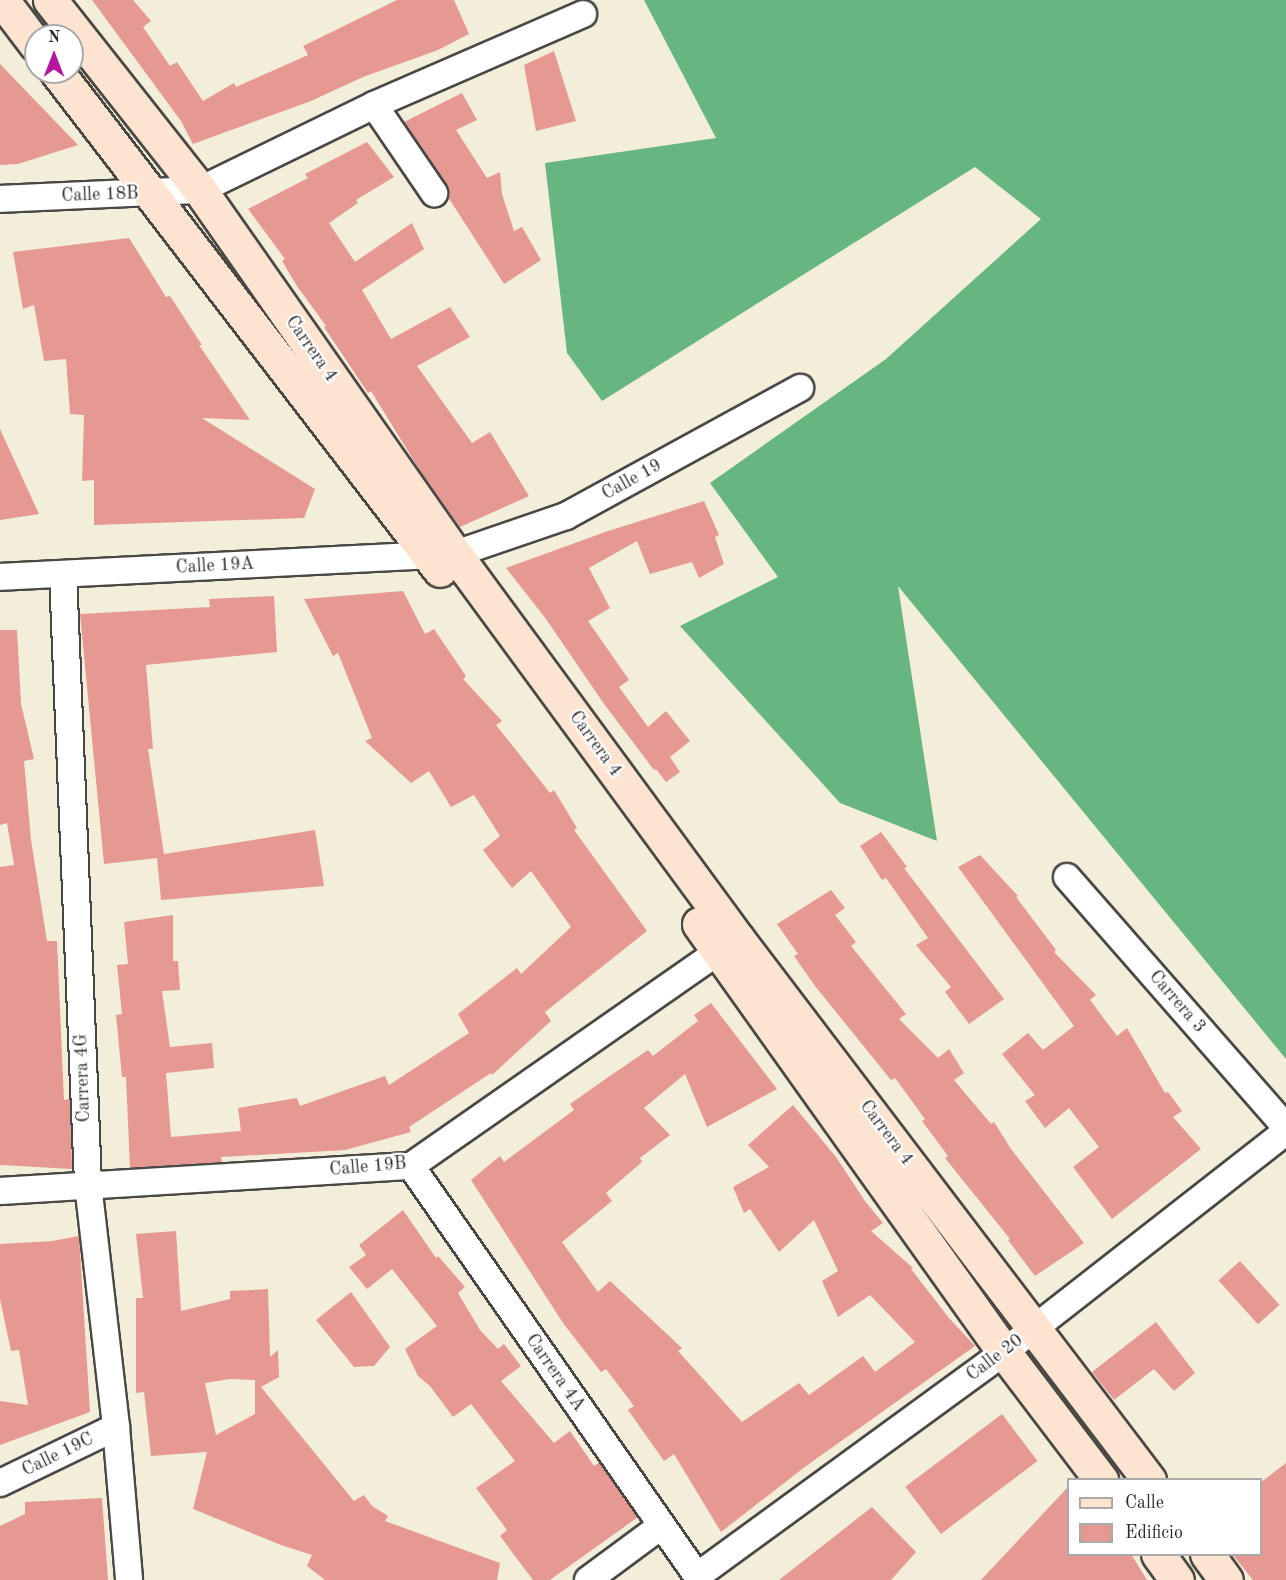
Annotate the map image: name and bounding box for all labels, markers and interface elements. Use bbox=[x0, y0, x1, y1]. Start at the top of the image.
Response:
north arrow bbox=[24, 24, 84, 84]
text: N bbox=[48, 30, 60, 46]
street label: Calle 18B bbox=[61, 183, 139, 207]
street label: Carrera 4 bbox=[280, 312, 342, 386]
street label: Calle 19 bbox=[598, 455, 666, 505]
street label: Calle 19A bbox=[175, 553, 255, 579]
street label: Carrera 4 bbox=[564, 707, 626, 781]
street label: Carrera 3 bbox=[1144, 966, 1210, 1038]
street label: Carrera 4G bbox=[71, 1033, 95, 1123]
street label: Carrera 4 bbox=[855, 1096, 917, 1170]
street label: Calle 19B bbox=[329, 1153, 407, 1181]
street label: Carrera 4A bbox=[520, 1330, 590, 1416]
street label: Calle 20 bbox=[963, 1330, 1027, 1386]
street label: Calle 19C bbox=[19, 1428, 97, 1482]
legend bbox=[1067, 1478, 1262, 1556]
text: Calle bbox=[1125, 1494, 1164, 1512]
text: Edificio bbox=[1125, 1524, 1183, 1542]

